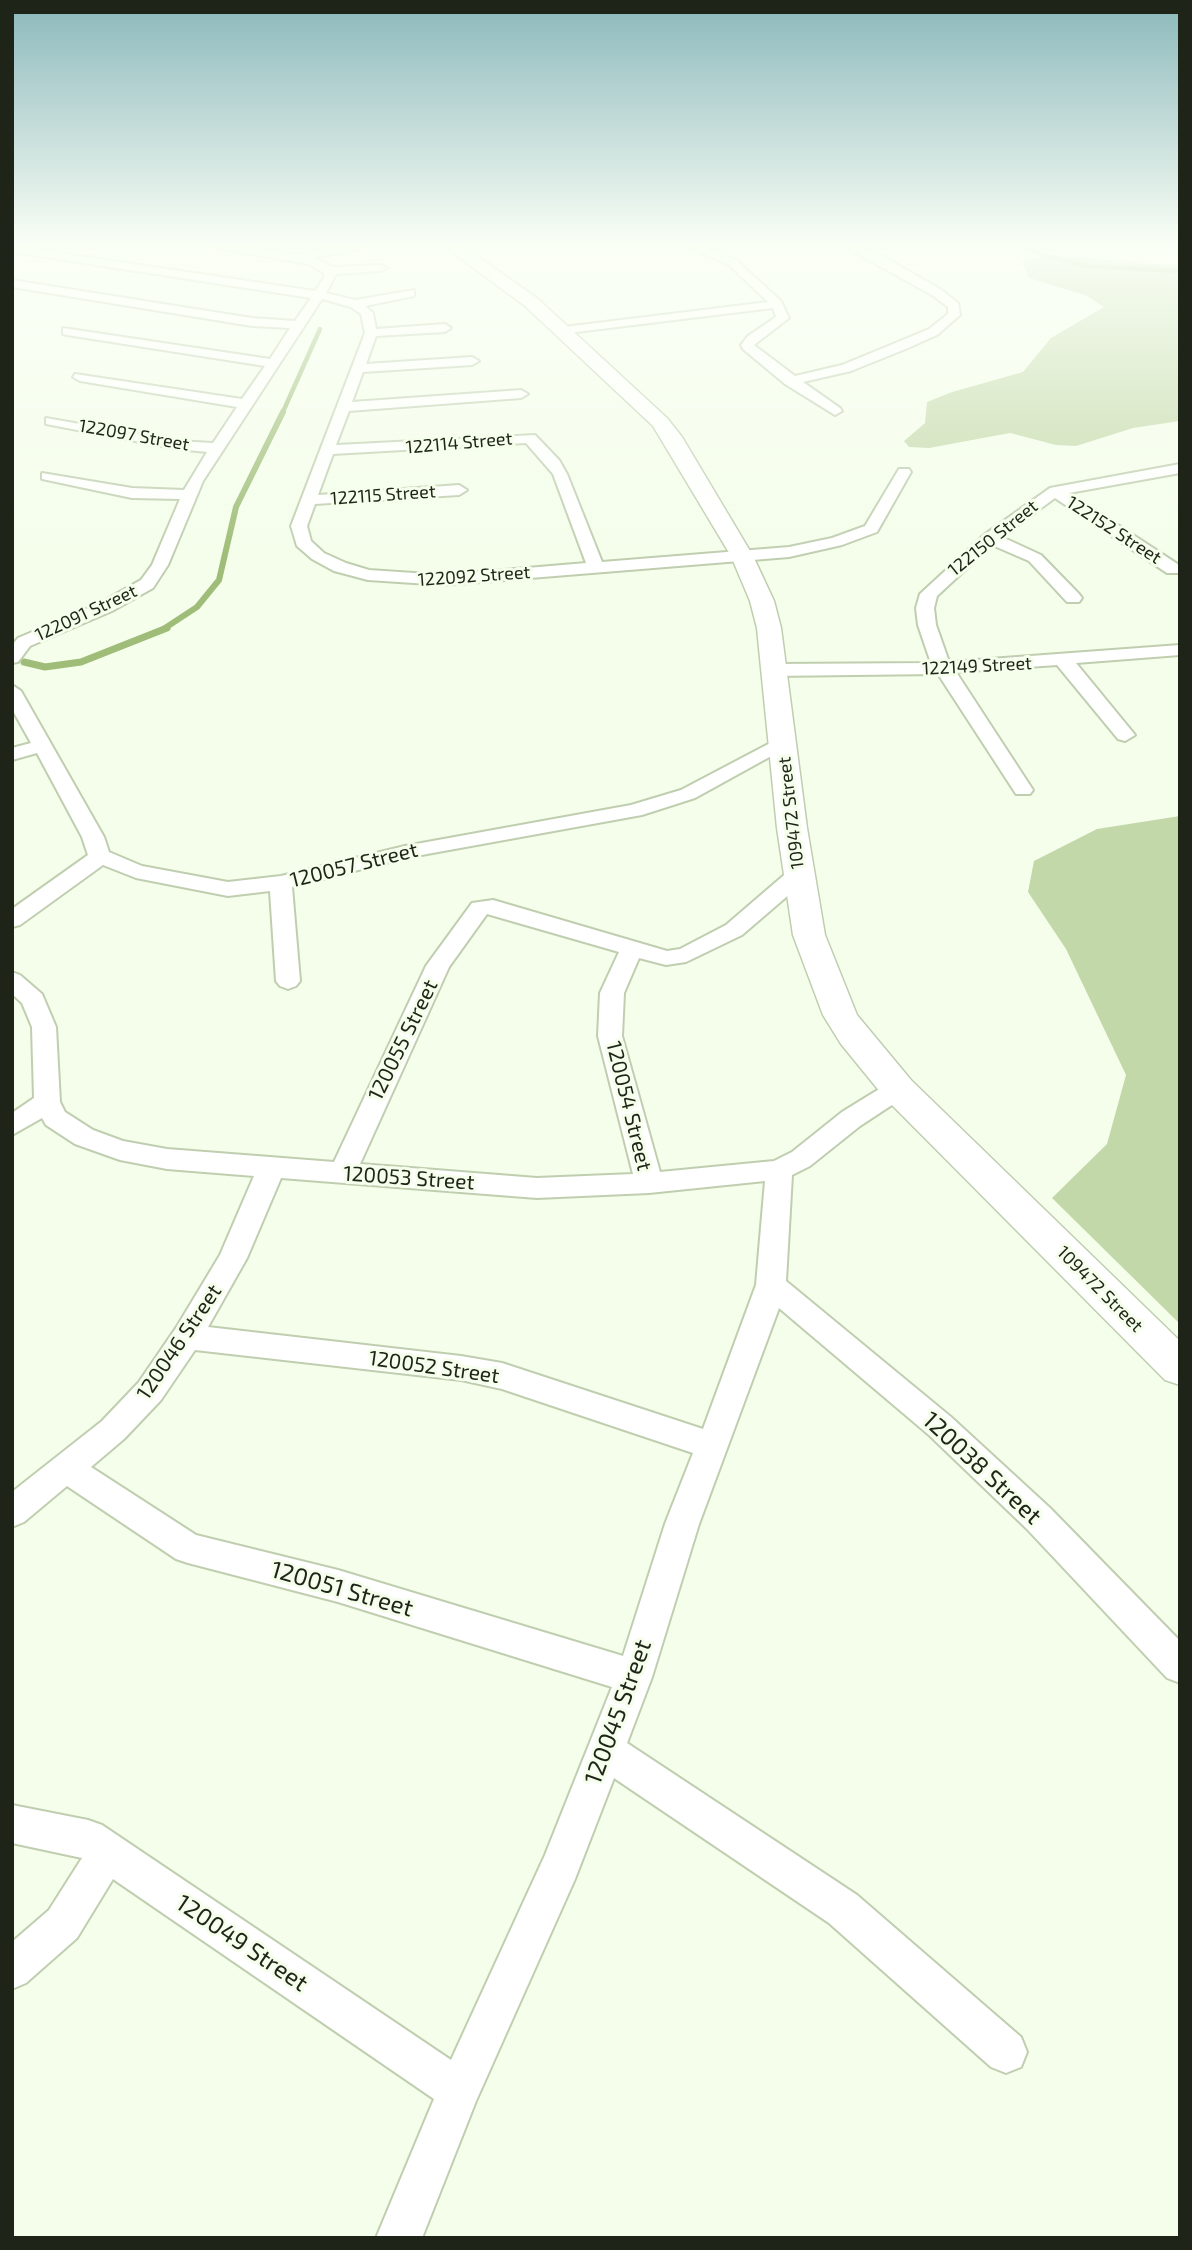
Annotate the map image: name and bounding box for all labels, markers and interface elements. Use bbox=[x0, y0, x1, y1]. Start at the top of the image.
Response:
street label: 122097 Street bbox=[77, 415, 191, 455]
street label: 122114 Street bbox=[405, 428, 513, 458]
street label: 122115 Street bbox=[330, 481, 436, 509]
street label: 122152 Street bbox=[1063, 491, 1165, 569]
street label: 122150 Street bbox=[944, 495, 1042, 581]
street label: 122092 Street bbox=[417, 561, 531, 591]
street label: 122091 Street bbox=[32, 580, 140, 646]
street label: 122149 Street bbox=[922, 652, 1032, 680]
street label: 109472 Street bbox=[773, 756, 809, 870]
street label: 120057 Street bbox=[288, 837, 420, 893]
street label: 120055 Street bbox=[363, 976, 443, 1104]
street label: 120054 Street bbox=[601, 1039, 657, 1173]
street label: 120053 Street bbox=[343, 1161, 475, 1195]
street label: 109472 Street bbox=[1052, 1241, 1148, 1337]
street label: 120046 Street bbox=[131, 1280, 227, 1404]
street label: 120052 Street bbox=[367, 1345, 501, 1389]
street label: 120038 Street bbox=[917, 1406, 1047, 1530]
street label: 120051 Street bbox=[268, 1555, 416, 1623]
street label: 120045 Street bbox=[579, 1636, 657, 1788]
street label: 120049 Street bbox=[171, 1888, 313, 1998]

